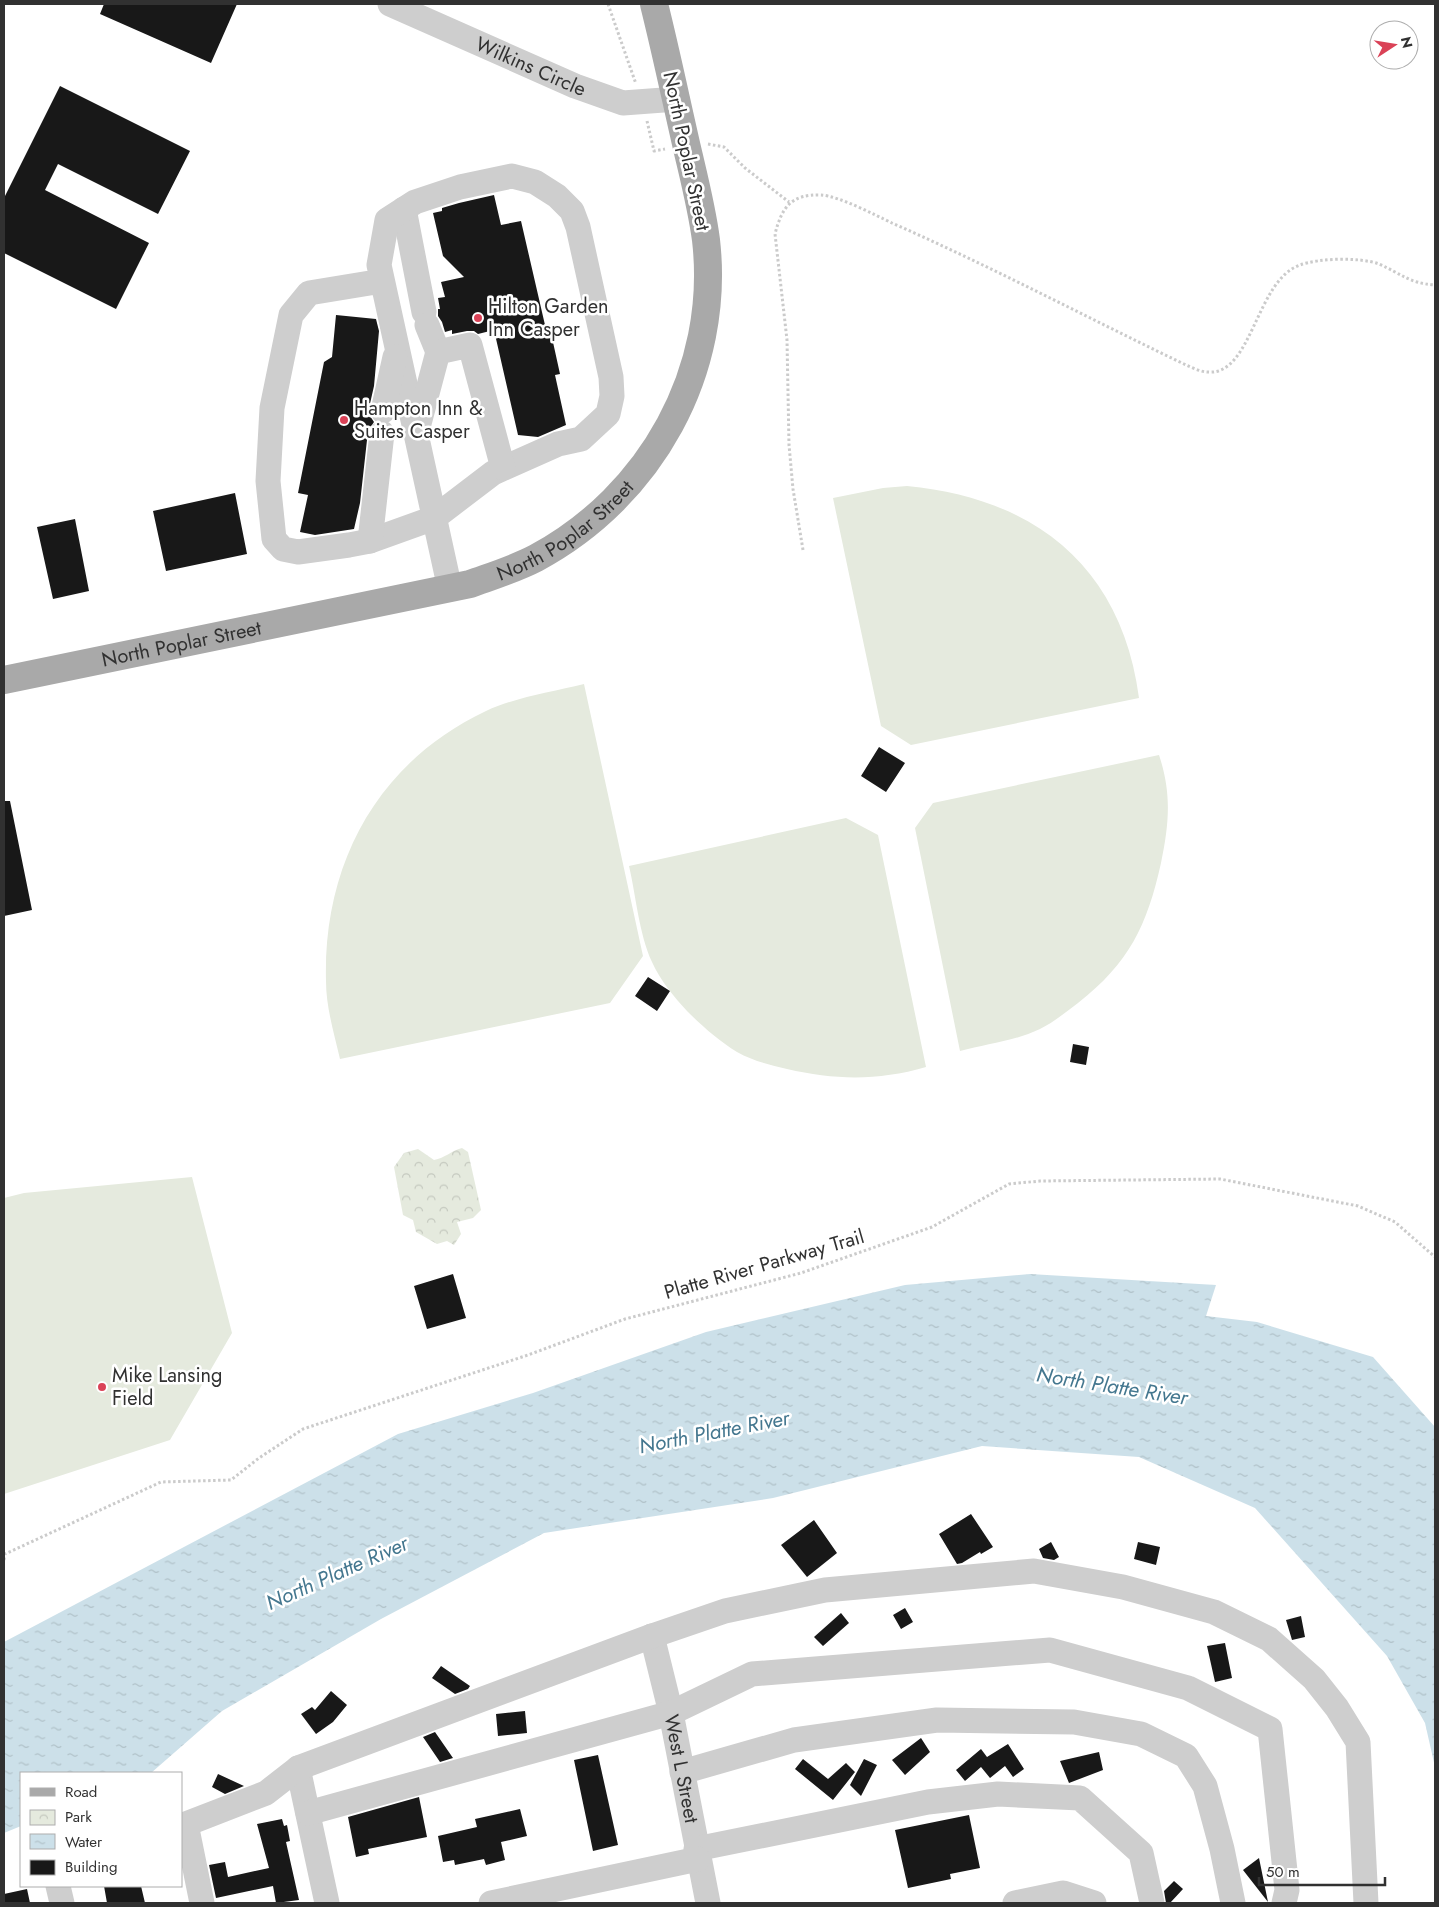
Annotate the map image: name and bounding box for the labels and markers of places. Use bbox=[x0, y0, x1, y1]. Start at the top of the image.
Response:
place label: Hilton Garden Inn Casper bbox=[488, 292, 609, 344]
marker: Hilton Garden Inn Casper bbox=[472, 312, 484, 324]
place label: Hampton Inn & Suites Casper bbox=[354, 394, 483, 446]
marker: Hampton Inn & Suites Casper bbox=[338, 414, 350, 426]
place label: Mike Lansing Field bbox=[112, 1361, 222, 1413]
marker: Mike Lansing Field bbox=[96, 1381, 108, 1393]

